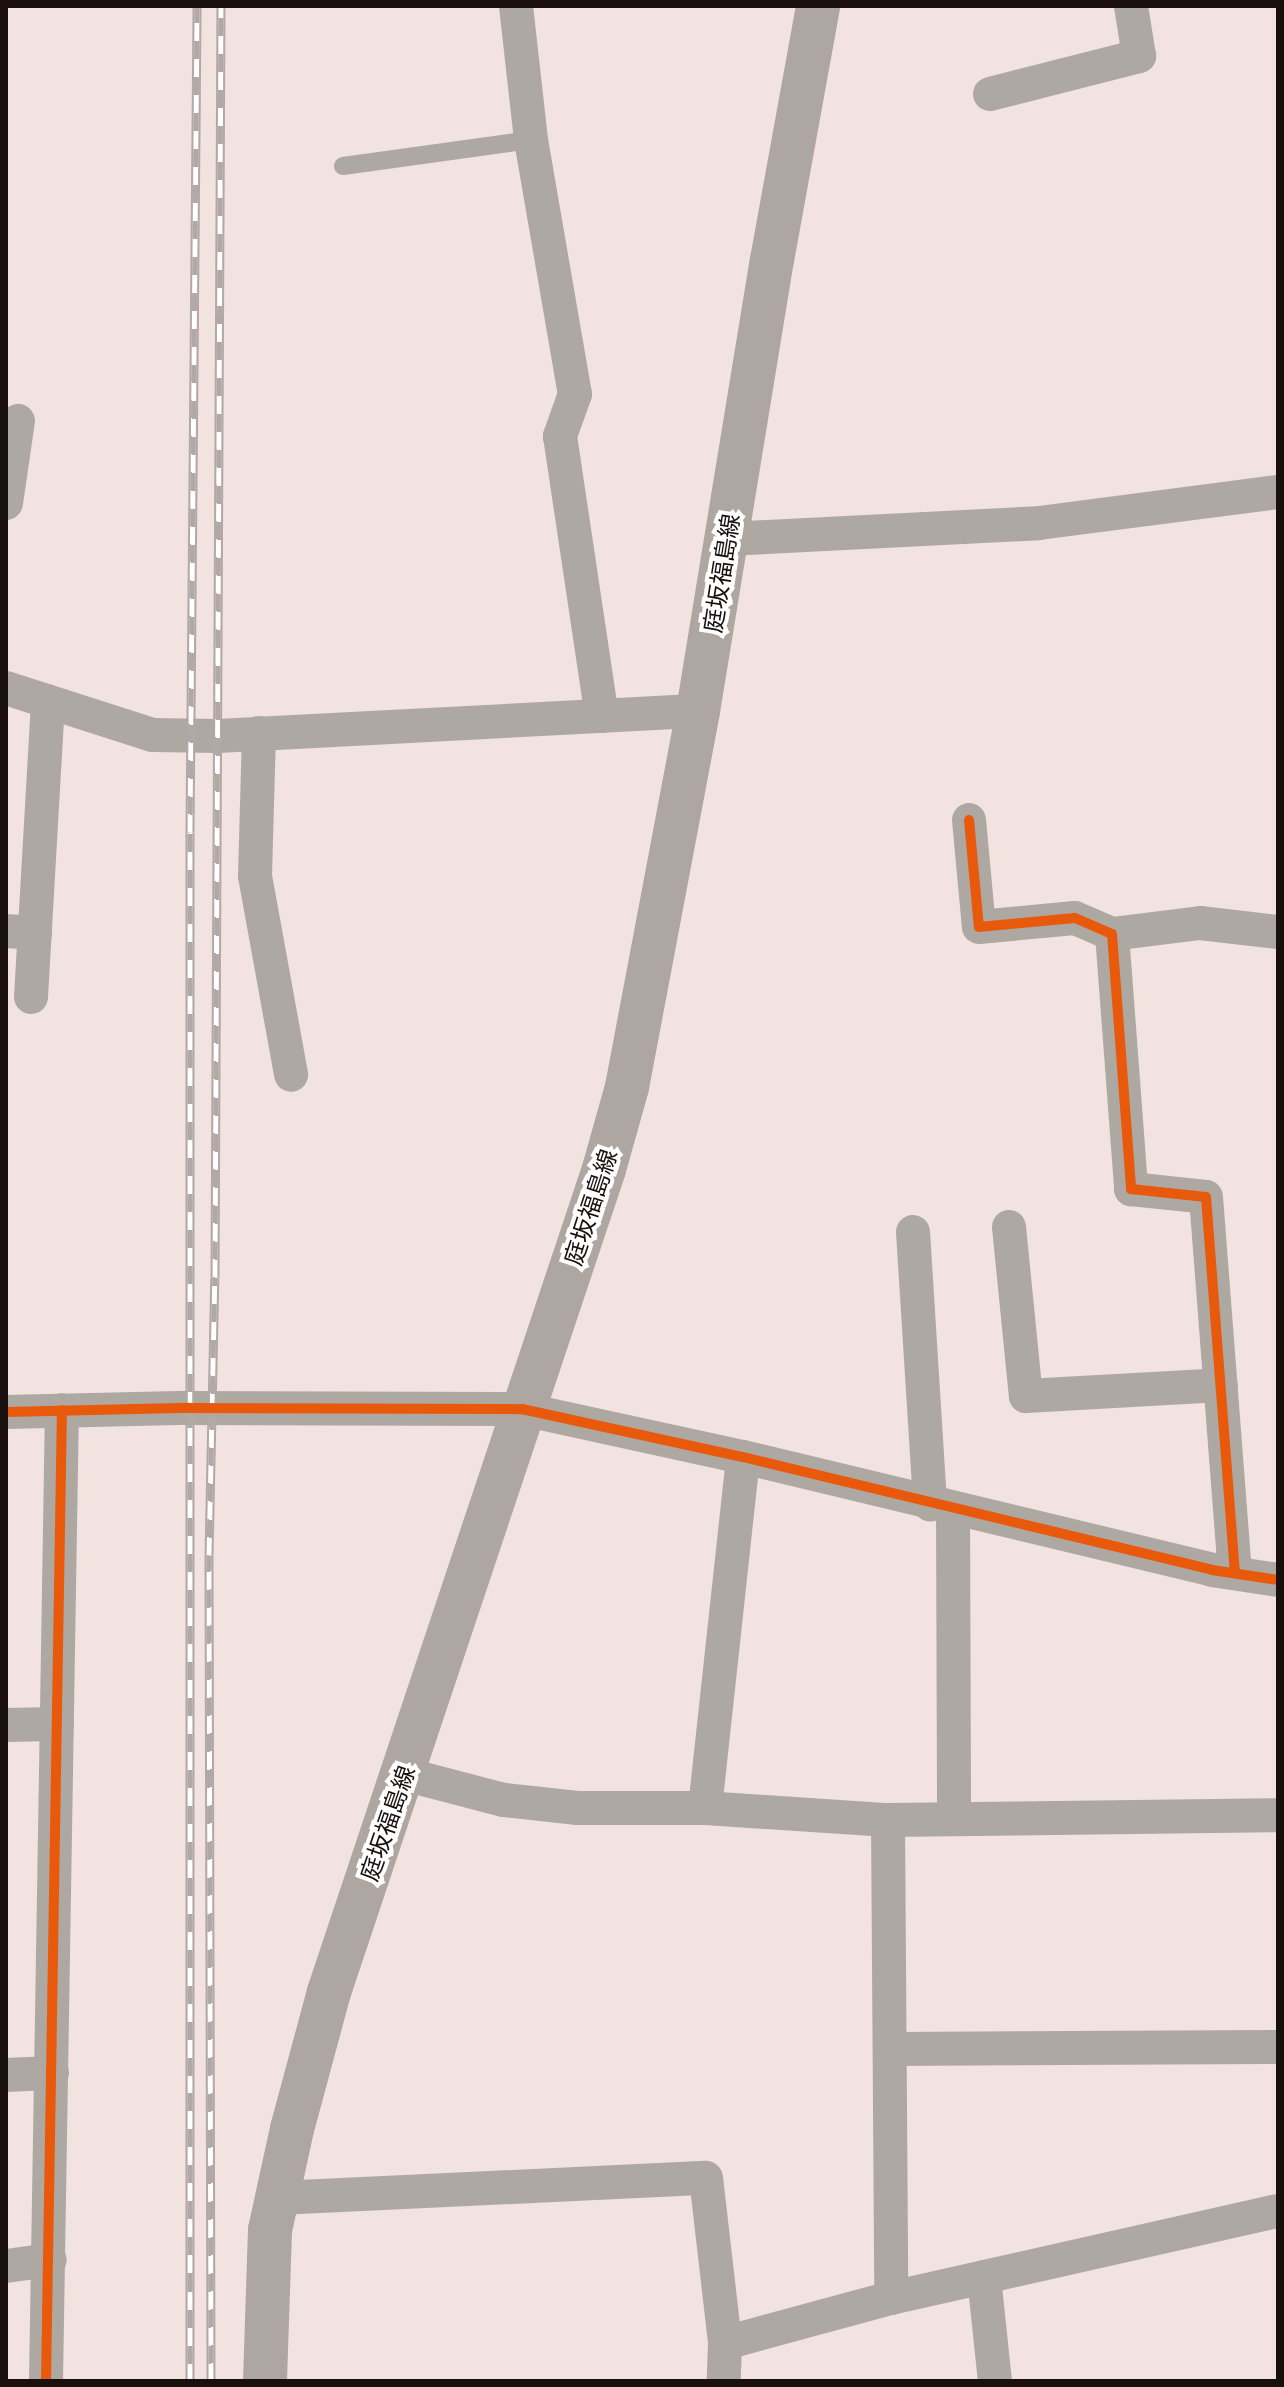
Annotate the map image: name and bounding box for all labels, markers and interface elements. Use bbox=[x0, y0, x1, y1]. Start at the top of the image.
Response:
street label: 庭坂福島線 bbox=[697, 511, 745, 635]
street label: 庭坂福島線 bbox=[558, 1145, 622, 1269]
street label: 庭坂福島線 bbox=[354, 1762, 420, 1884]

